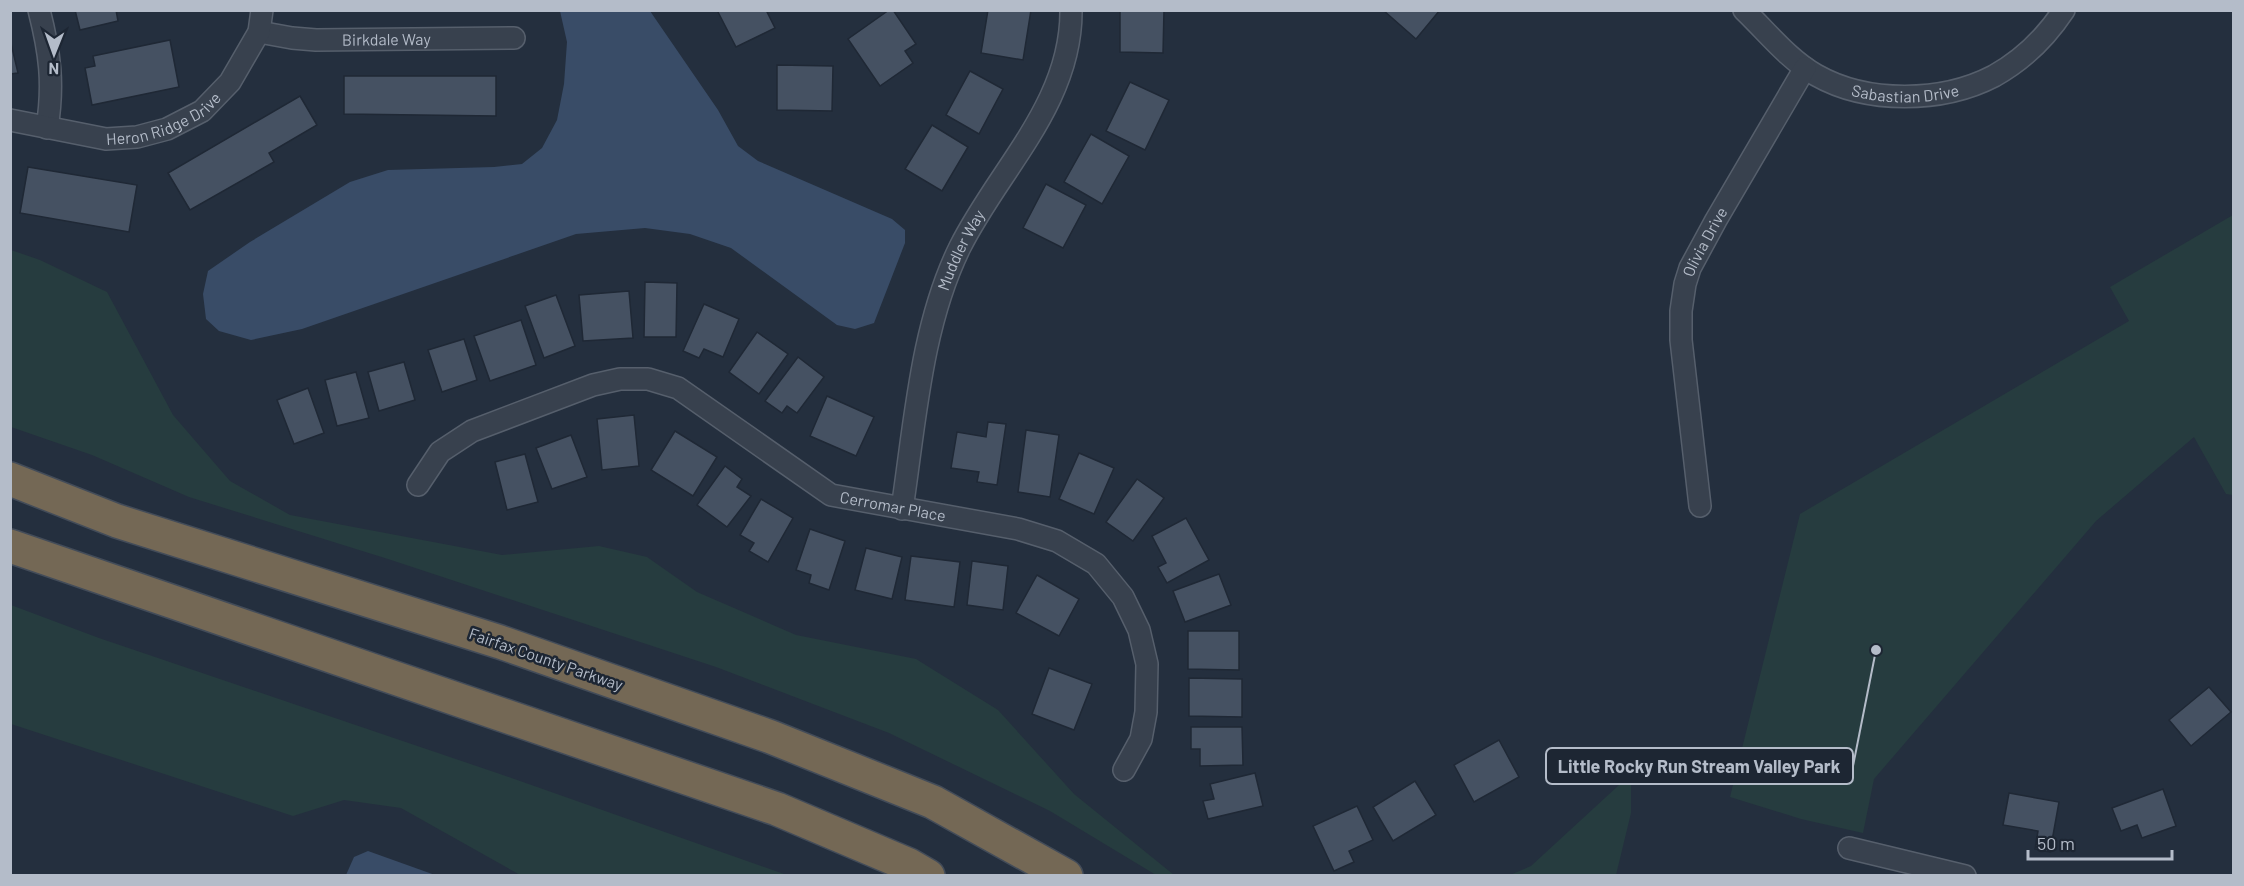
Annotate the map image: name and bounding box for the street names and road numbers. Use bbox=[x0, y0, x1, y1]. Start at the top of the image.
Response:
street label: Birkdale Way bbox=[342, 29, 431, 49]
street label: Sabastian Drive bbox=[1850, 80, 1961, 106]
street label: Heron Ridge Drive bbox=[106, 88, 224, 148]
street label: Olivia Drive bbox=[1678, 203, 1731, 279]
street label: Muddler Way bbox=[933, 205, 988, 293]
street label: Cerromar Place bbox=[839, 487, 947, 525]
street label: Fairfax County Parkway bbox=[467, 623, 626, 694]

